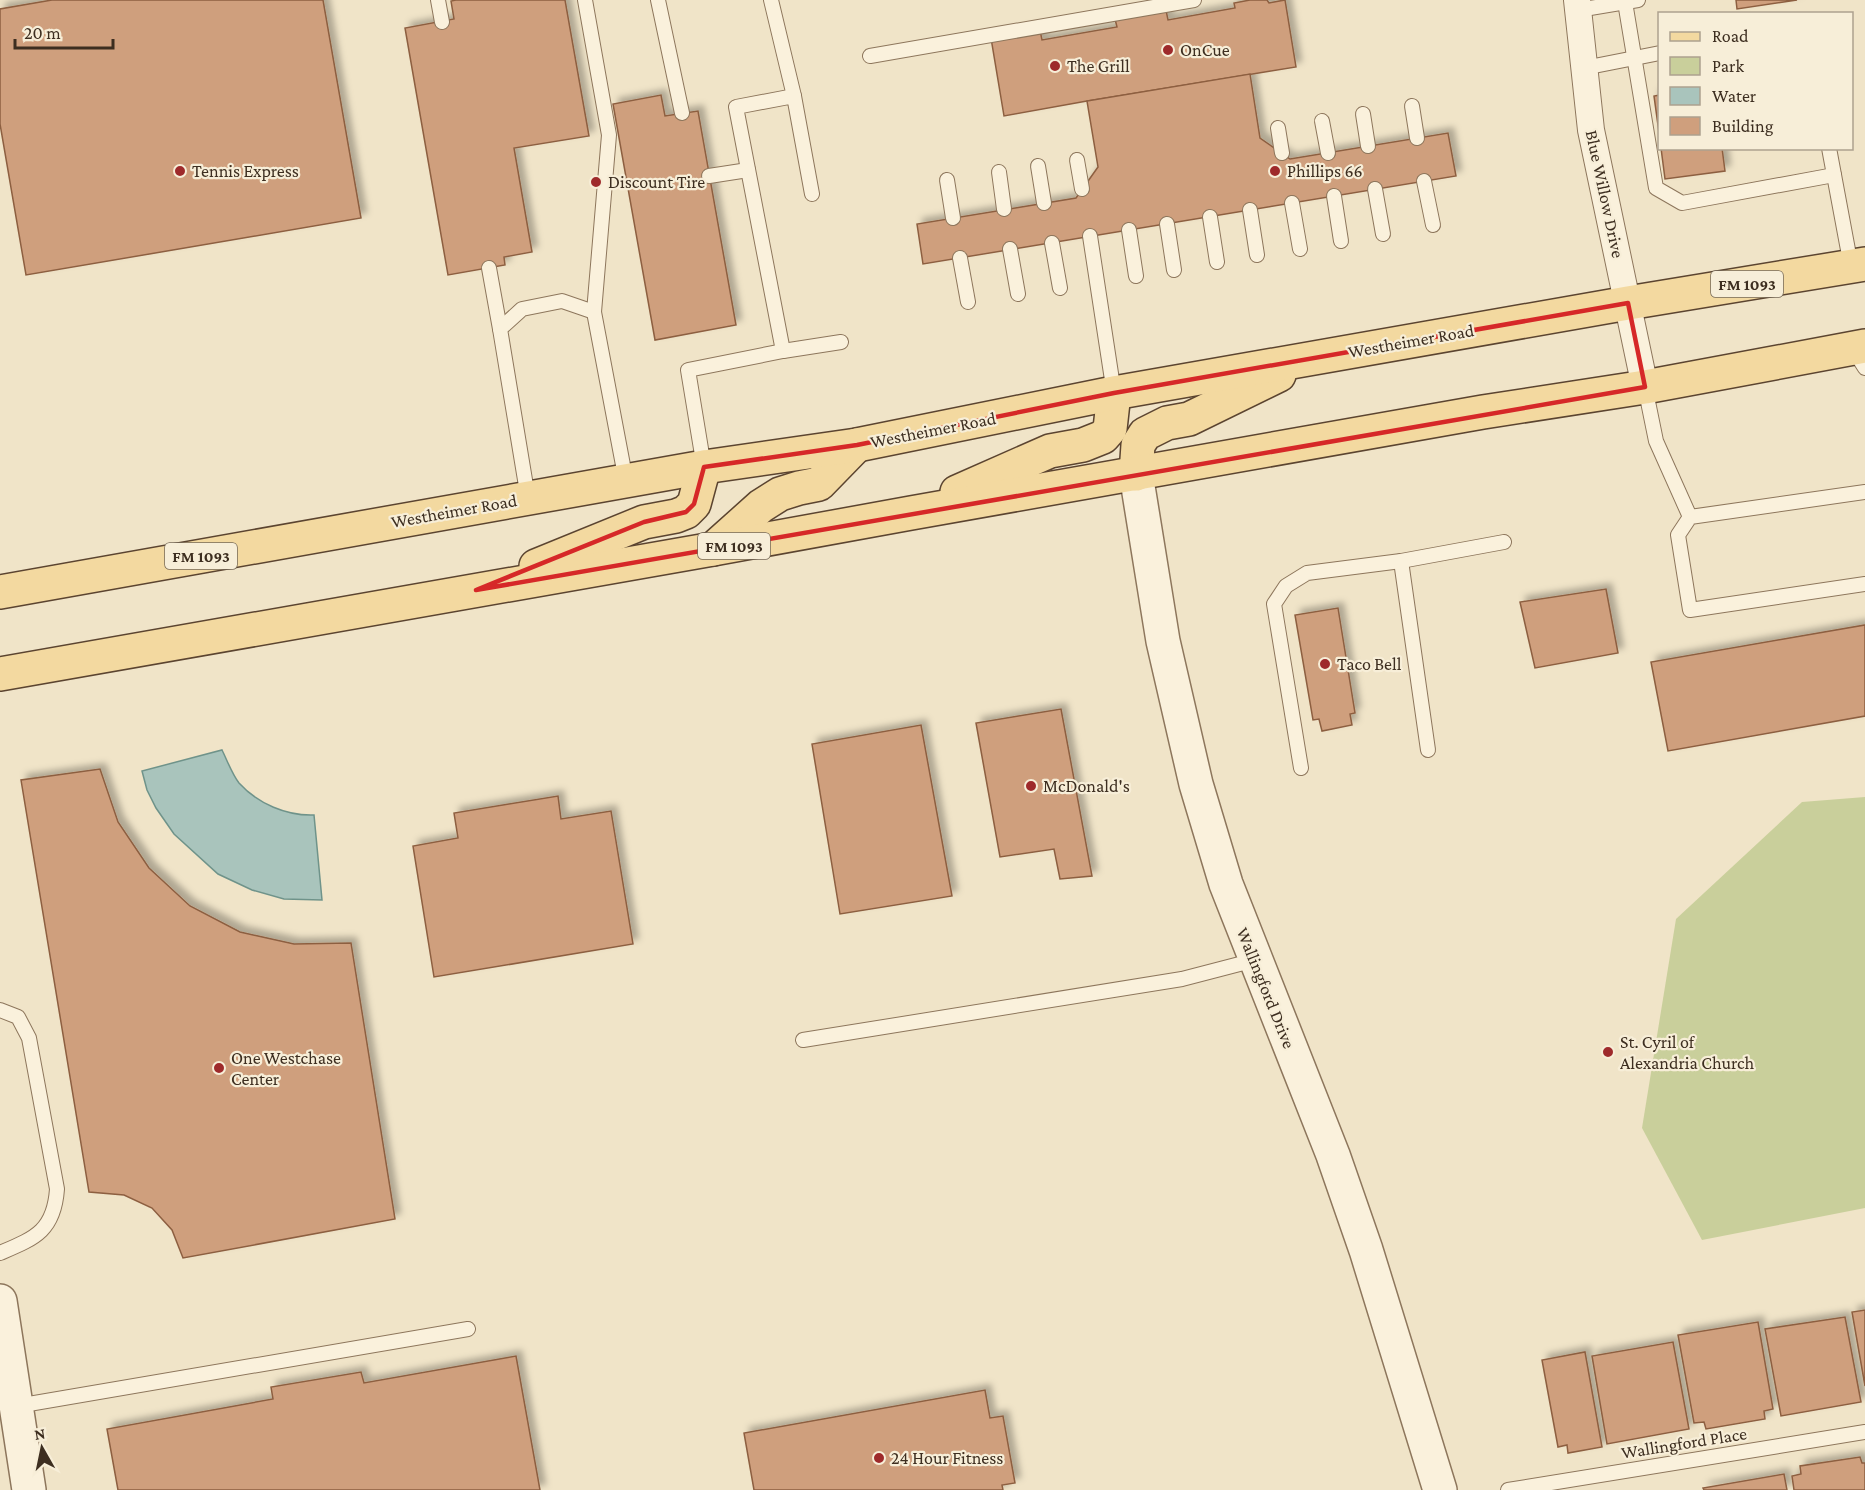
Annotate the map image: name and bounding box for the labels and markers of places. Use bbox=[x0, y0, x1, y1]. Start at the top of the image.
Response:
place label: OnCue bbox=[1180, 40, 1230, 60]
marker: OnCue bbox=[1161, 43, 1175, 57]
place label: The Grill bbox=[1067, 56, 1130, 76]
marker: The Grill bbox=[1048, 59, 1062, 73]
place label: Tennis Express bbox=[192, 161, 299, 181]
place label: Phillips 66 bbox=[1287, 161, 1363, 181]
marker: Tennis Express bbox=[173, 164, 187, 178]
marker: Phillips 66 bbox=[1268, 164, 1282, 178]
place label: Discount Tire bbox=[608, 172, 705, 192]
marker: Discount Tire bbox=[589, 175, 603, 189]
place label: Taco Bell bbox=[1337, 654, 1402, 674]
marker: Taco Bell bbox=[1318, 657, 1332, 671]
place label: McDonald's bbox=[1043, 776, 1130, 796]
marker: McDonald's bbox=[1024, 779, 1038, 793]
place label: St. Cyril of Alexandria Church bbox=[1620, 1032, 1755, 1073]
marker: St. Cyril of Alexandria Church bbox=[1601, 1045, 1615, 1059]
place label: One Westchase Center bbox=[231, 1048, 341, 1089]
marker: One Westchase Center bbox=[212, 1061, 226, 1075]
place label: 24 Hour Fitness bbox=[891, 1448, 1003, 1468]
marker: 24 Hour Fitness bbox=[872, 1451, 886, 1465]

